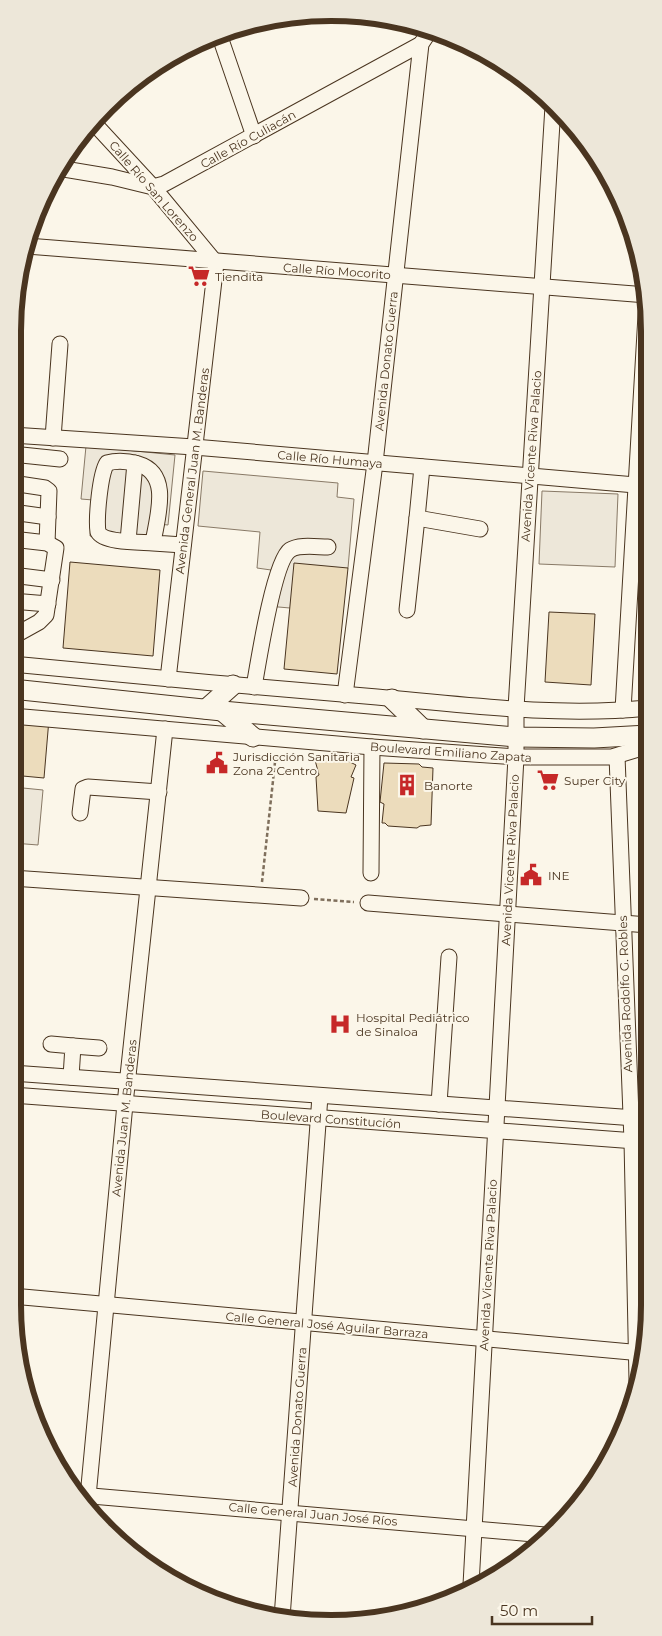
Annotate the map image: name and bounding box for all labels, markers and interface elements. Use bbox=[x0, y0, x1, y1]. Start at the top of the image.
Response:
street label: Calle Río Culiacán bbox=[198, 107, 298, 171]
street label: Calle Río San Lorenzo bbox=[106, 138, 202, 244]
street label: Calle Río Mocorito bbox=[283, 260, 391, 282]
supermarket icon: Tiendita bbox=[186, 263, 212, 289]
place label: Tiendita bbox=[215, 269, 263, 284]
street label: Avenida Donato Guerra bbox=[371, 290, 401, 432]
street label: Avenida General Juan M. Banderas bbox=[172, 367, 212, 575]
street label: Avenida Vicente Riva Palacio bbox=[518, 370, 544, 542]
street label: Calle Río Humaya bbox=[277, 447, 383, 471]
street label: Boulevard Emiliano Zapata bbox=[369, 739, 533, 765]
place label: Jurisdicción Sanitaria Zona 2 Centro bbox=[232, 749, 360, 778]
public building icon: Jurisdicción Sanitaria Zona 2 Centro bbox=[204, 750, 230, 776]
supermarket icon: Super City bbox=[535, 767, 561, 793]
building icon: Banorte bbox=[394, 772, 420, 798]
place label: Super City bbox=[564, 773, 626, 788]
street label: Avenida Vicente Riva Palacio bbox=[498, 774, 522, 946]
place label: Banorte bbox=[424, 778, 473, 793]
public building icon: INE bbox=[518, 862, 544, 888]
place label: INE bbox=[548, 868, 569, 883]
street label: Avenida Rodolfo G. Robles bbox=[615, 915, 635, 1073]
place label: Hospital Pediátrico de Sinaloa bbox=[356, 1010, 470, 1039]
hospital icon: Hospital Pediátrico de Sinaloa bbox=[327, 1011, 353, 1037]
street label: Avenida Juan M. Banderas bbox=[108, 1039, 140, 1197]
street label: Boulevard Constitución bbox=[260, 1107, 402, 1131]
street label: Avenida Vicente Riva Palacio bbox=[476, 1179, 500, 1351]
street label: Calle General José Aguilar Barraza bbox=[225, 1309, 429, 1341]
street label: Avenida Donato Guerra bbox=[285, 1347, 309, 1487]
street label: Calle General Juan José Ríos bbox=[228, 1499, 398, 1529]
scale bar bbox=[492, 1594, 592, 1626]
text: 50 m bbox=[500, 1601, 538, 1620]

